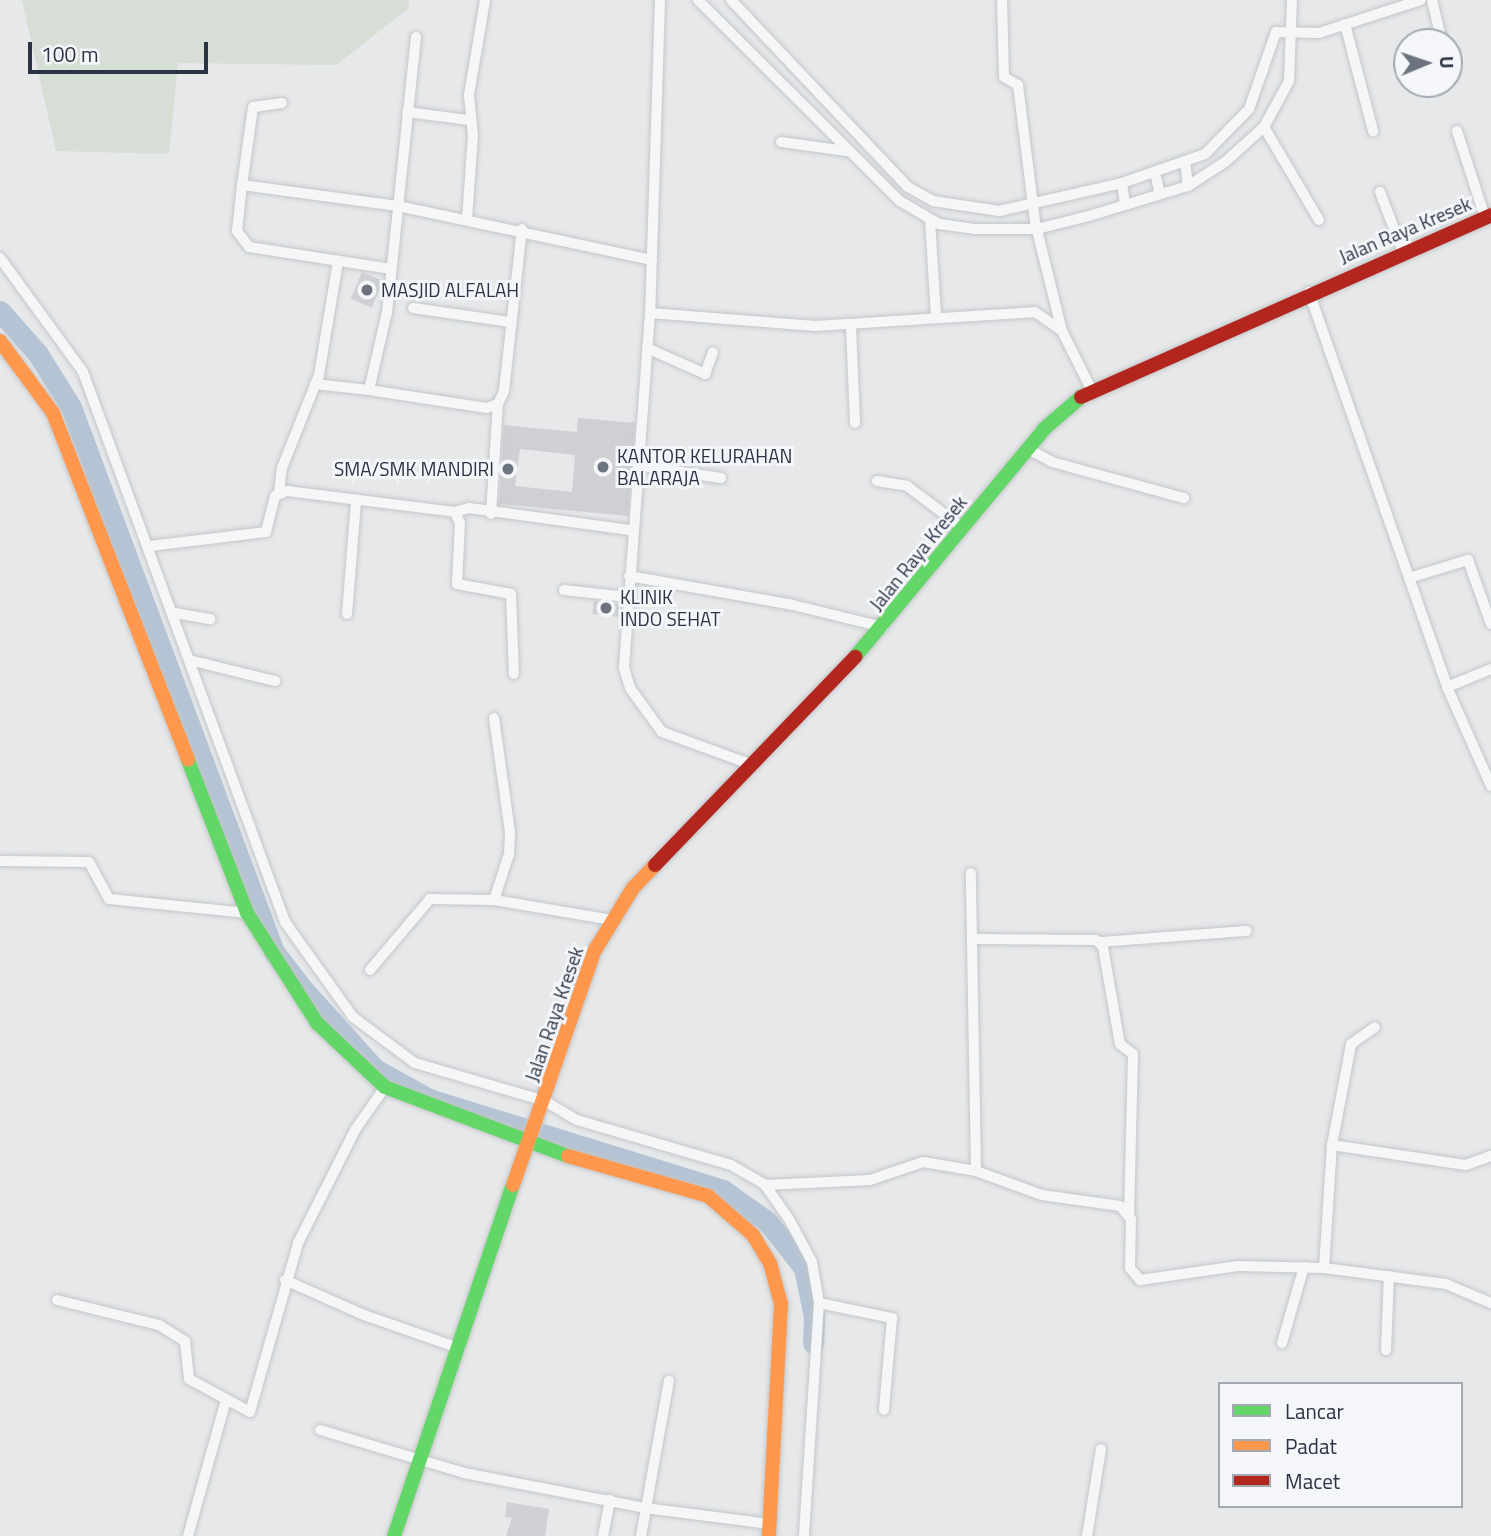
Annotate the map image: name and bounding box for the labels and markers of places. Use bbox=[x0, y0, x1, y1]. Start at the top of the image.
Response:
place label: MASJID ALFALAH bbox=[381, 279, 519, 301]
marker: MASJID ALFALAH bbox=[359, 282, 375, 298]
place label: KANTOR KELURAHAN BALARAJA bbox=[617, 445, 792, 489]
place label: SMA/SMK MANDIRI bbox=[334, 458, 494, 480]
marker: KANTOR KELURAHAN BALARAJA bbox=[595, 459, 611, 475]
marker: SMA/SMK MANDIRI bbox=[500, 461, 516, 477]
place label: KLINIK INDO SEHAT bbox=[620, 586, 721, 630]
marker: KLINIK INDO SEHAT bbox=[598, 600, 614, 616]

